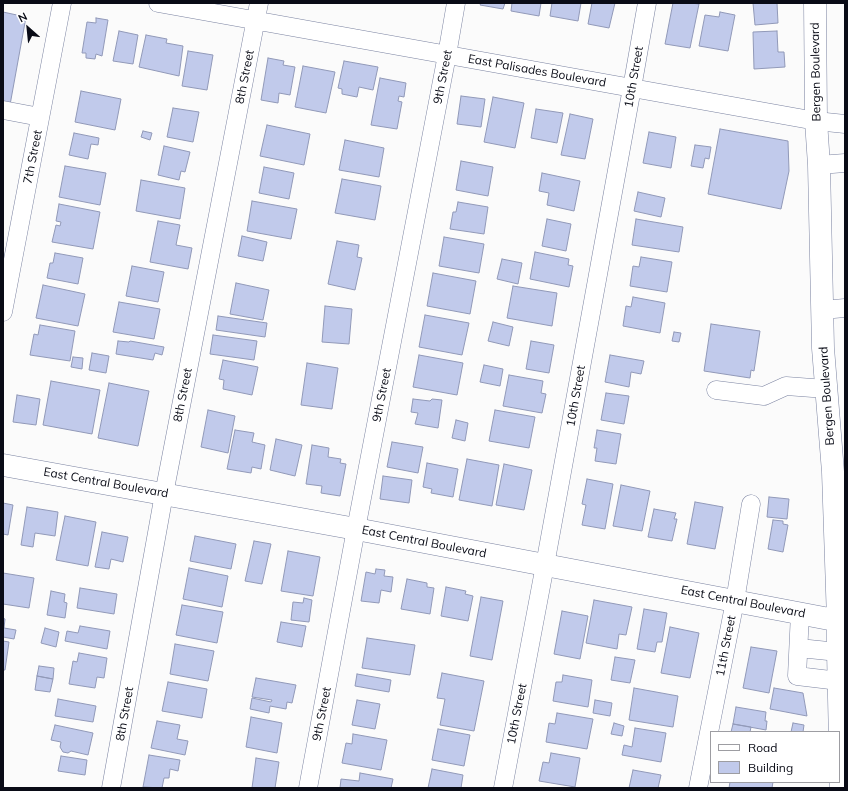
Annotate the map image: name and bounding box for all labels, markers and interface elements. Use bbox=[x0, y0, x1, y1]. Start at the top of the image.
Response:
north arrow bbox=[8, 8, 48, 48]
text: N bbox=[16, 9, 29, 25]
street label: Bergen Boulevard bbox=[808, 22, 824, 122]
street label: 10th Street bbox=[622, 45, 646, 109]
street label: 8th Street bbox=[233, 49, 257, 105]
street label: 9th Street bbox=[431, 49, 455, 105]
street label: East Palisades Boulevard bbox=[467, 52, 607, 90]
street label: 7th Street bbox=[21, 129, 45, 185]
street label: Bergen Boulevard bbox=[816, 346, 838, 446]
street label: 10th Street bbox=[564, 364, 588, 428]
street label: 8th Street bbox=[171, 367, 195, 423]
street label: 9th Street bbox=[370, 367, 394, 423]
street label: East Central Boulevard bbox=[42, 465, 170, 501]
street label: East Central Boulevard bbox=[360, 523, 488, 561]
street label: East Central Boulevard bbox=[679, 583, 807, 621]
street label: 11th Street bbox=[713, 614, 739, 678]
street label: 10th Street bbox=[504, 682, 530, 746]
street label: 8th Street bbox=[113, 686, 137, 742]
street label: 9th Street bbox=[310, 686, 334, 742]
legend bbox=[710, 731, 840, 783]
text: Road bbox=[748, 740, 777, 755]
text: Building bbox=[748, 760, 793, 775]

